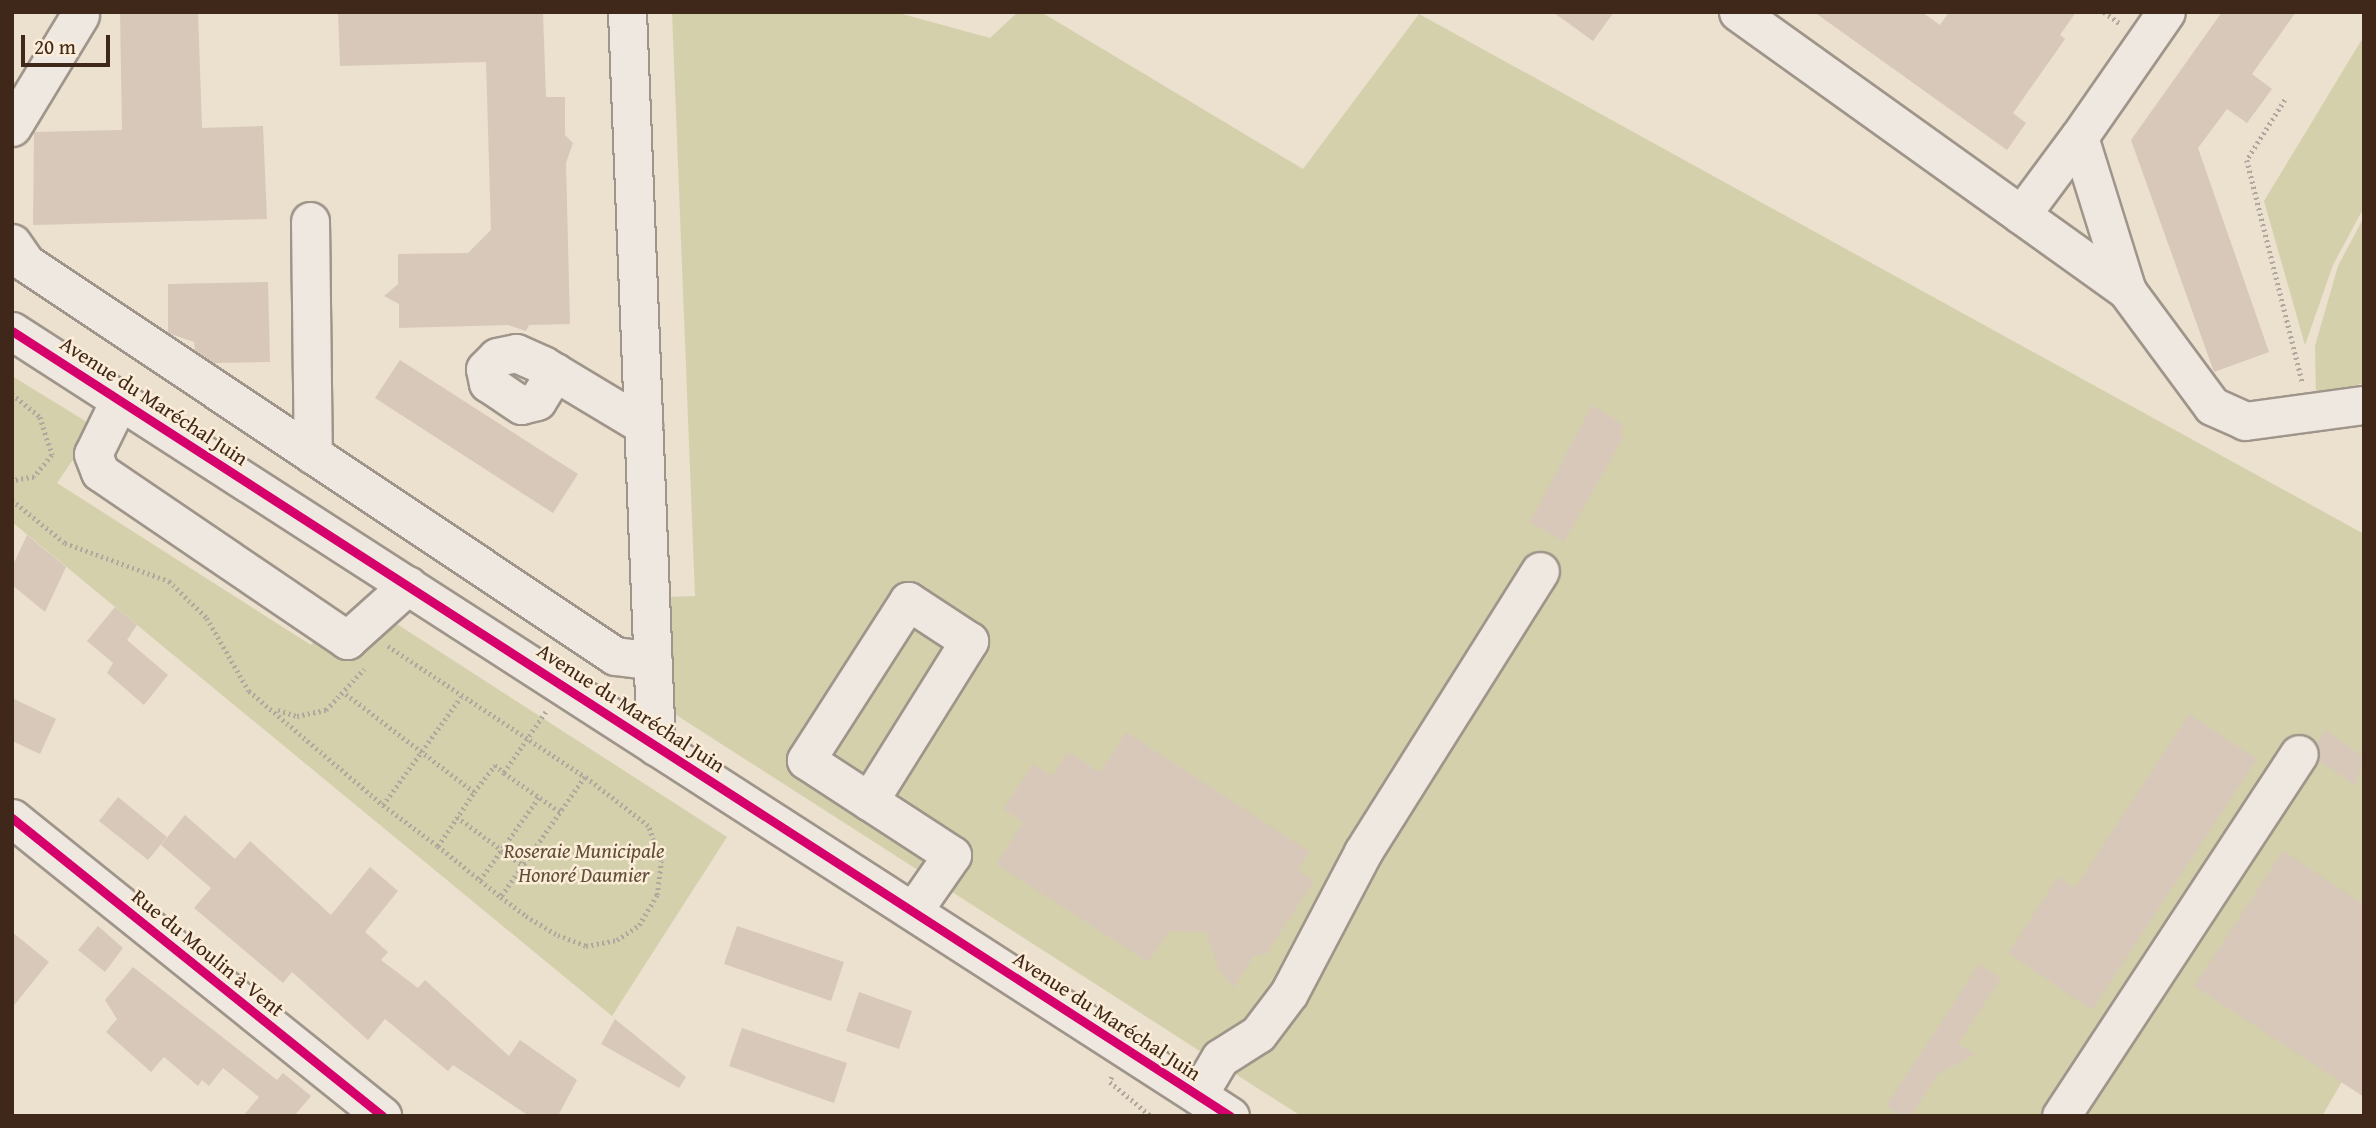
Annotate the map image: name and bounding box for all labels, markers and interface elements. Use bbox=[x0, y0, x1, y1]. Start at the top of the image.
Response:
scale bar bbox=[24, 21, 114, 65]
text: 20 m bbox=[34, 31, 76, 62]
street label: Avenue du Maréchal Juin bbox=[55, 331, 253, 471]
street label: Avenue du Maréchal Juin bbox=[532, 638, 730, 778]
park label: Roseraie Municipale Honoré Daumier bbox=[504, 838, 664, 888]
street label: Rue du Moulin à Vent bbox=[127, 884, 289, 1022]
street label: Avenue du Maréchal Juin bbox=[1008, 946, 1206, 1086]

